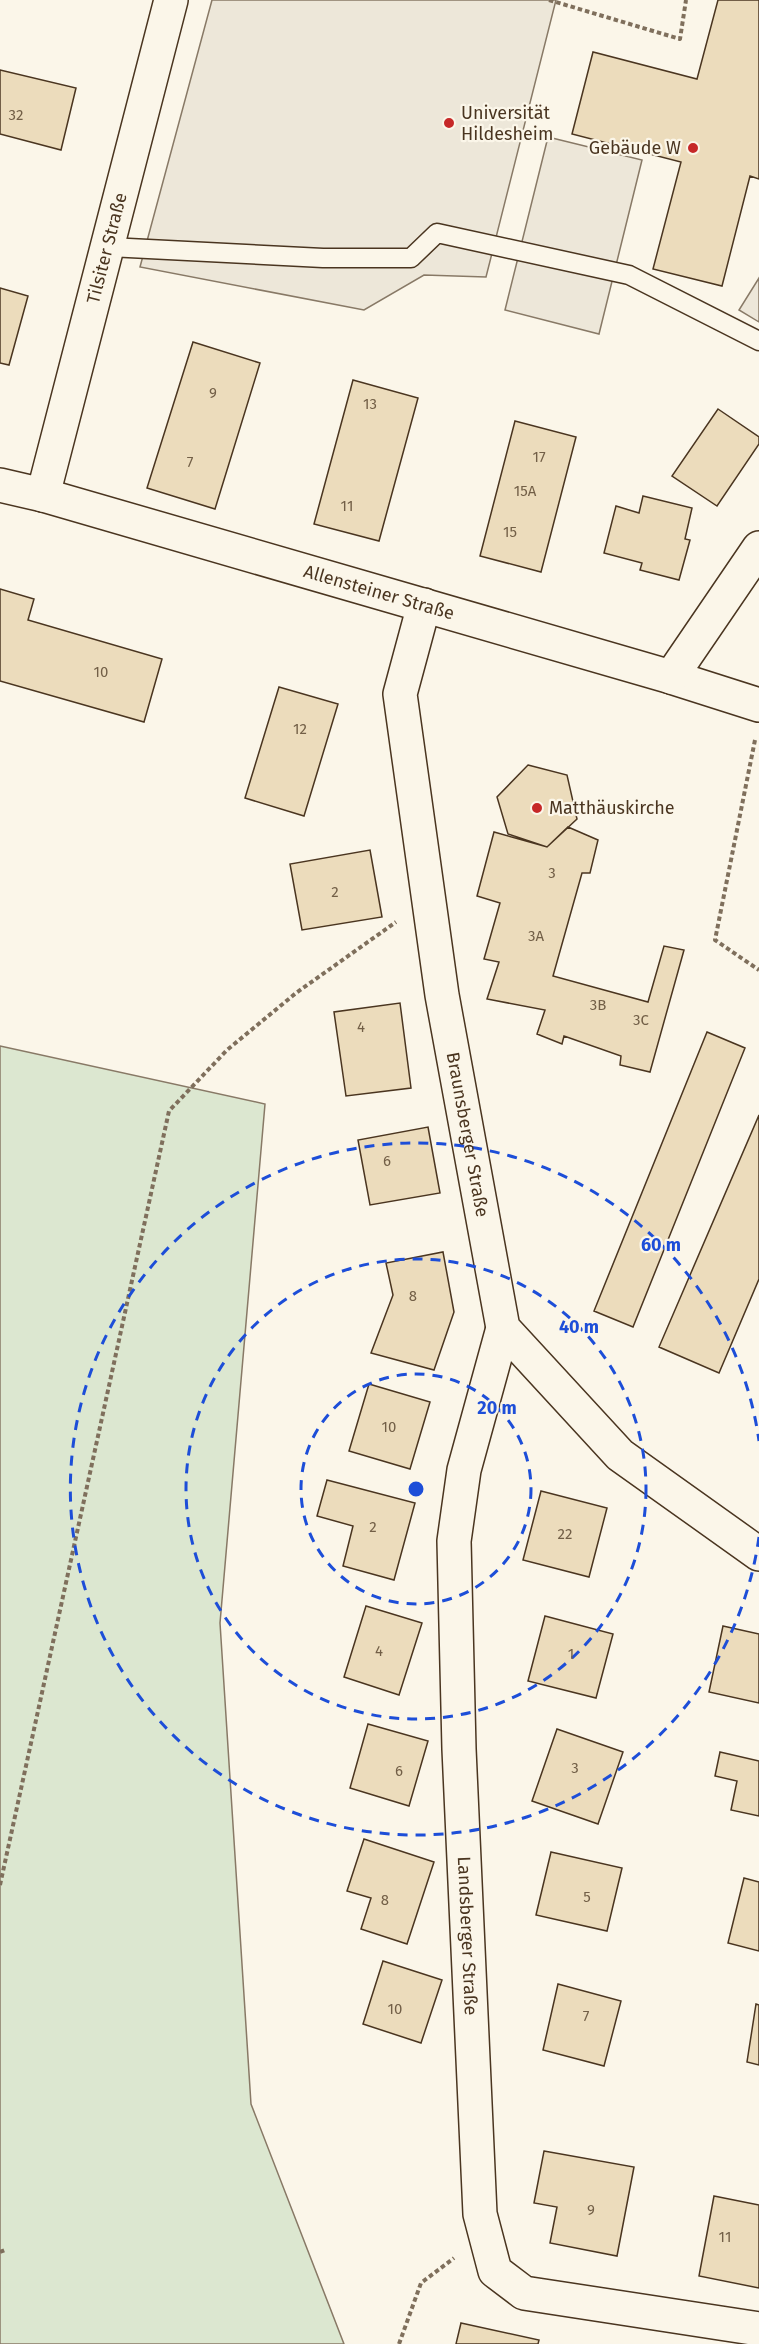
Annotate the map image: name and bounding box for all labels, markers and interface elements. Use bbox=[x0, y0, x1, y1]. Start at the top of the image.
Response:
place label: Universität Hildesheim bbox=[461, 102, 553, 145]
house number: 32 bbox=[9, 106, 23, 124]
marker: Universität Hildesheim bbox=[442, 116, 456, 130]
place label: Gebäude W bbox=[589, 137, 681, 159]
marker: Gebäude W bbox=[686, 141, 700, 155]
street label: Tilsiter Straße bbox=[82, 190, 132, 306]
house number: 9 bbox=[209, 384, 217, 402]
house number: 13 bbox=[363, 395, 377, 413]
house number: 17 bbox=[532, 448, 546, 466]
house number: 7 bbox=[187, 453, 194, 471]
house number: 15A bbox=[514, 482, 537, 500]
house number: 11 bbox=[341, 497, 353, 515]
house number: 15 bbox=[503, 523, 517, 541]
street label: Allensteiner Straße bbox=[301, 560, 457, 625]
house number: 10 bbox=[94, 663, 108, 681]
house number: 12 bbox=[293, 720, 307, 738]
place label: Matthäuskirche bbox=[549, 797, 675, 819]
marker: Matthäuskirche bbox=[530, 801, 544, 815]
house number: 3 bbox=[548, 864, 556, 882]
house number: 2 bbox=[331, 883, 339, 901]
house number: 3A bbox=[528, 927, 544, 945]
house number: 3B bbox=[590, 996, 606, 1014]
house number: 3C bbox=[633, 1011, 650, 1029]
house number: 4 bbox=[357, 1018, 365, 1036]
street label: Braunsberger Straße bbox=[442, 1050, 493, 1219]
house number: 6 bbox=[383, 1152, 391, 1170]
text: 60 m bbox=[641, 1234, 681, 1256]
house number: 8 bbox=[409, 1287, 417, 1305]
text: 40 m bbox=[559, 1316, 599, 1338]
text: 20 m bbox=[477, 1397, 517, 1419]
house number: 10 bbox=[382, 1418, 396, 1436]
centre of rings bbox=[406, 1479, 426, 1499]
house number: 2 bbox=[369, 1518, 377, 1536]
house number: 22 bbox=[558, 1525, 572, 1543]
house number: 4 bbox=[375, 1642, 383, 1660]
house number: 1 bbox=[568, 1645, 574, 1663]
house number: 3 bbox=[571, 1759, 579, 1777]
house number: 6 bbox=[395, 1762, 403, 1780]
street label: Landsberger Straße bbox=[453, 1856, 482, 2016]
house number: 5 bbox=[583, 1888, 591, 1906]
house number: 8 bbox=[381, 1891, 389, 1909]
house number: 10 bbox=[388, 2000, 402, 2018]
house number: 7 bbox=[583, 2007, 590, 2025]
house number: 9 bbox=[587, 2201, 595, 2219]
house number: 11 bbox=[719, 2228, 731, 2246]

